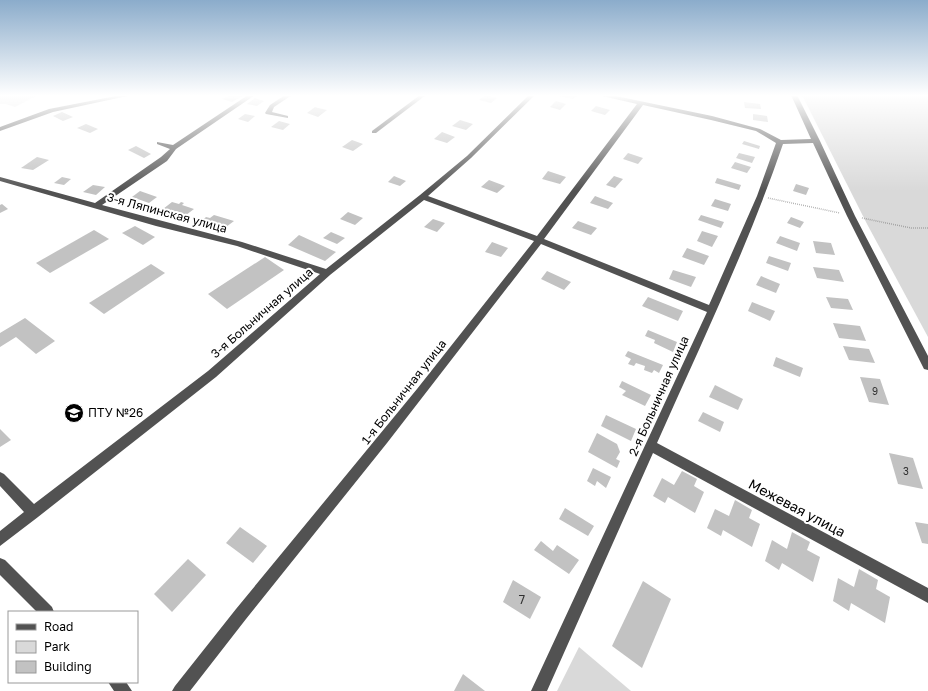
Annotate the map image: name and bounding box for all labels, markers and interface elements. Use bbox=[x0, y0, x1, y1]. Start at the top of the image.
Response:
street label: 3-я Ляпинская улица bbox=[105, 189, 229, 236]
street label: 3-я Больничная улица bbox=[208, 264, 316, 361]
street label: 2-я Больничная улица bbox=[625, 333, 692, 458]
street label: 1-я Больничная улица bbox=[358, 336, 449, 447]
house number: 9 bbox=[872, 385, 878, 397]
school or university icon: ПТУ №26 bbox=[63, 402, 85, 424]
place label: ПТУ №26 bbox=[88, 405, 143, 420]
house number: 3 bbox=[903, 465, 909, 477]
street label: Межевая улица bbox=[746, 475, 849, 540]
house number: 7 bbox=[519, 592, 525, 607]
legend bbox=[8, 611, 138, 683]
text: Road bbox=[44, 619, 73, 634]
text: Park bbox=[44, 639, 70, 654]
text: Building bbox=[44, 659, 92, 674]

